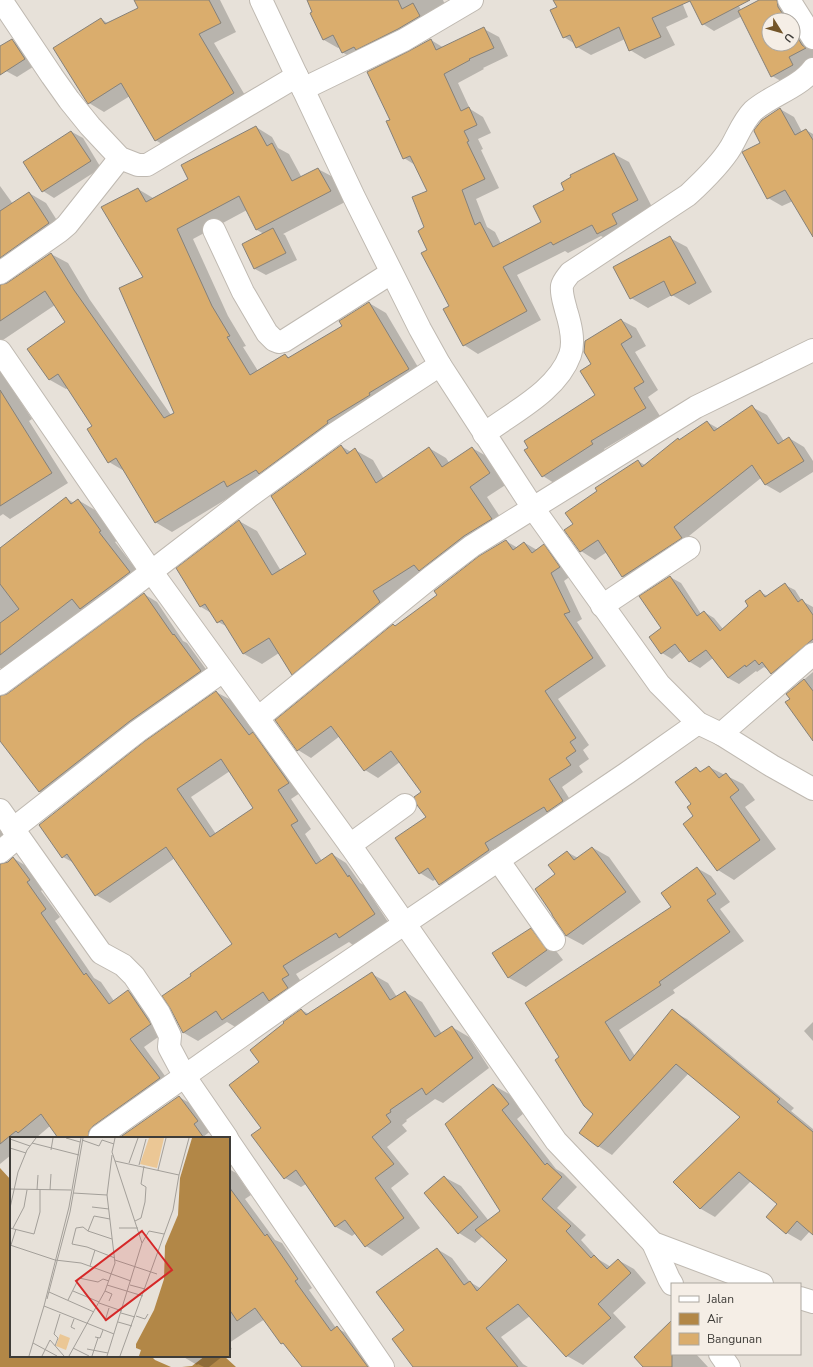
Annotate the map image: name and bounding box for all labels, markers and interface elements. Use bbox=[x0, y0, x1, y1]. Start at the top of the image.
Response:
north arrow bbox=[761, 12, 801, 52]
text: U bbox=[780, 30, 797, 45]
inset map bbox=[10, 1137, 230, 1357]
legend bbox=[671, 1283, 801, 1355]
text: Jalan bbox=[706, 1291, 734, 1307]
text: Air bbox=[707, 1311, 724, 1327]
text: Bangunan bbox=[707, 1331, 762, 1347]

